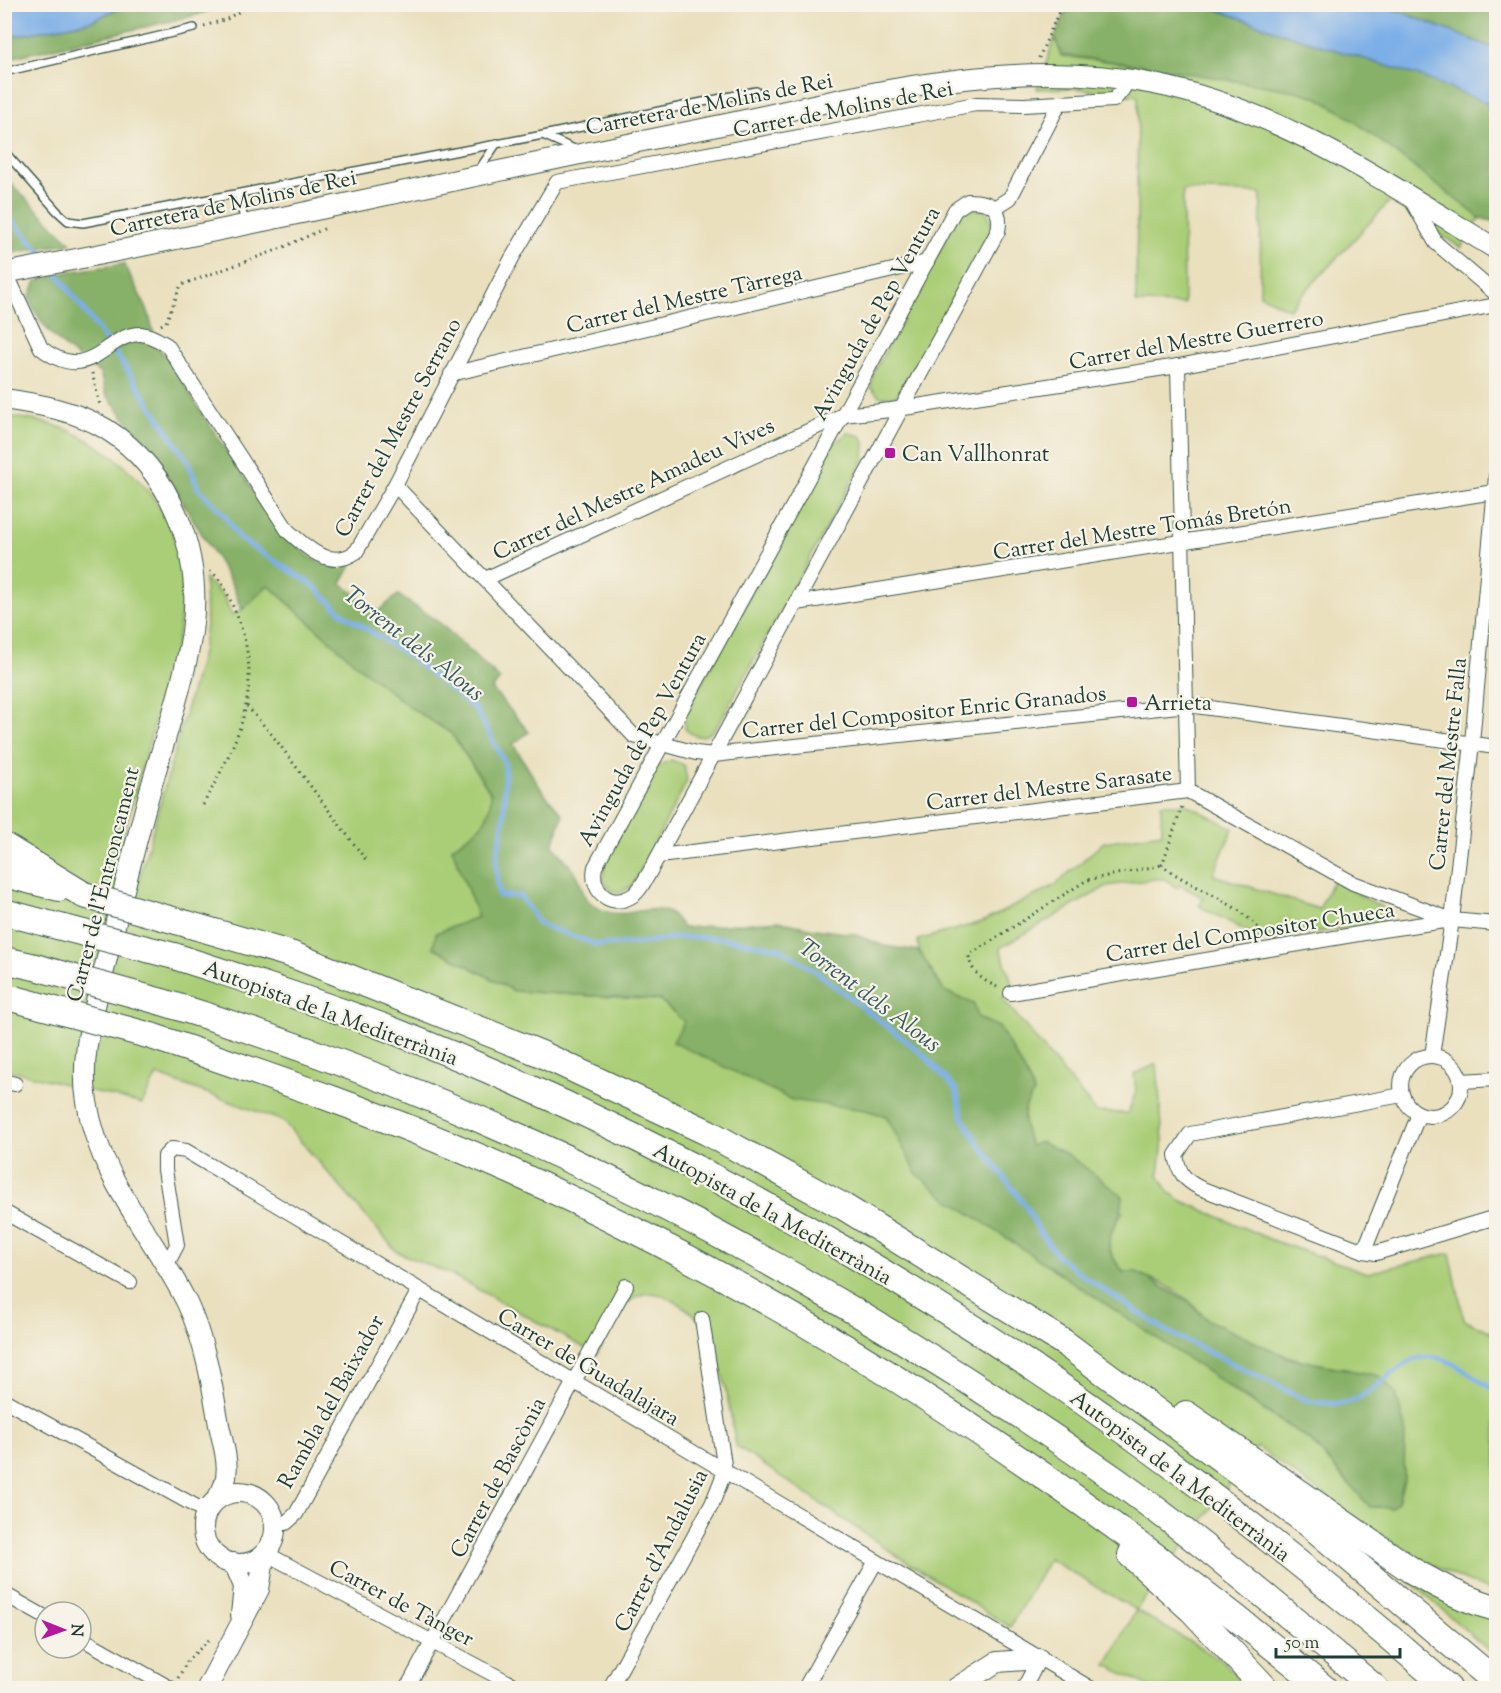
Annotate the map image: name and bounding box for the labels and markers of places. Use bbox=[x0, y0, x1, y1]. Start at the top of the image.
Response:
place label: Can Vallhonrat bbox=[902, 440, 1050, 472]
marker: Can Vallhonrat bbox=[883, 446, 897, 460]
place label: Arrieta bbox=[1144, 689, 1212, 721]
marker: Arrieta bbox=[1125, 695, 1139, 709]

